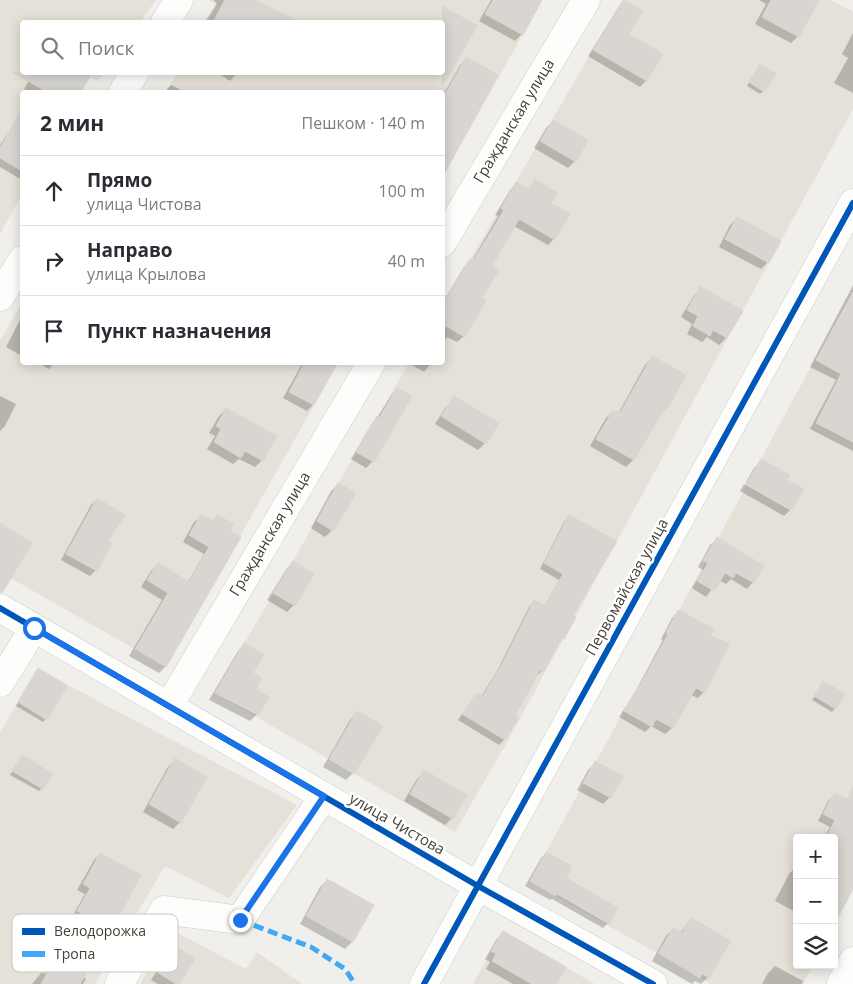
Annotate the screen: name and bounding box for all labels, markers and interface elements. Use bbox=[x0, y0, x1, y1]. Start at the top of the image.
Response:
search box bbox=[20, 20, 445, 75]
icon: search bbox=[38, 34, 66, 62]
text: Поиск bbox=[78, 35, 134, 61]
street label: Гражданская улица bbox=[468, 55, 558, 186]
text: 2 мин bbox=[40, 109, 104, 137]
text: Пешком · 140 m bbox=[302, 112, 425, 134]
text: Прямо bbox=[87, 167, 152, 193]
icon: ahead bbox=[40, 177, 68, 205]
text: 100 m bbox=[379, 180, 425, 202]
text: улица Чистова bbox=[87, 193, 202, 215]
text: Направо bbox=[87, 237, 173, 263]
icon: right bbox=[40, 247, 68, 275]
text: 40 m bbox=[388, 250, 425, 272]
text: улица Крылова bbox=[87, 263, 206, 285]
icon: arrive bbox=[40, 317, 68, 345]
text: Пункт назначения bbox=[87, 318, 272, 344]
street label: Гражданская улица bbox=[224, 468, 314, 599]
street label: Первомайская улица bbox=[580, 514, 672, 659]
route start bbox=[23, 617, 46, 640]
street label: улица Чистова bbox=[346, 788, 449, 859]
map controls bbox=[793, 834, 838, 969]
button: + bbox=[793, 834, 838, 879]
button: − bbox=[793, 879, 838, 924]
route end bbox=[229, 909, 252, 932]
legend bbox=[12, 914, 178, 972]
text: Велодорожка bbox=[54, 921, 146, 940]
button: layers bbox=[793, 924, 838, 969]
text: Тропа bbox=[54, 944, 95, 963]

